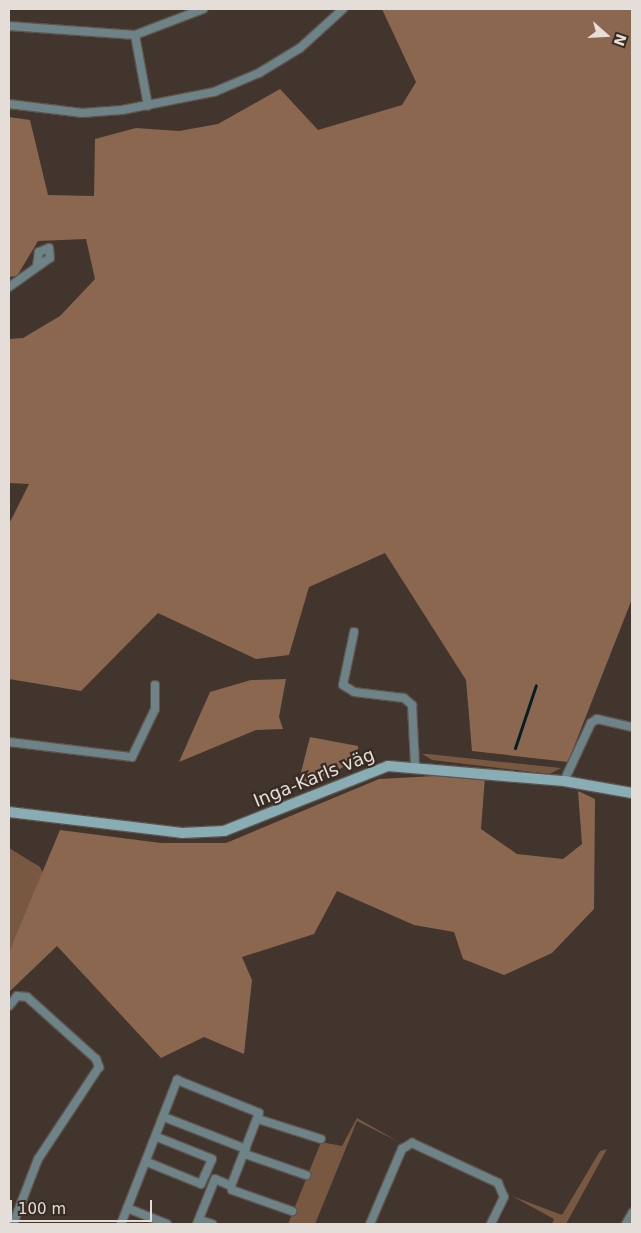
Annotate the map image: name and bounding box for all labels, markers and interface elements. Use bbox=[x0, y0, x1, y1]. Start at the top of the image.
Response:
north arrow bbox=[581, 10, 631, 60]
text: N bbox=[611, 32, 630, 48]
street label: Inga-Karls väg bbox=[250, 744, 378, 812]
scale bar bbox=[12, 1190, 155, 1222]
text: 100 m bbox=[18, 1200, 66, 1218]

